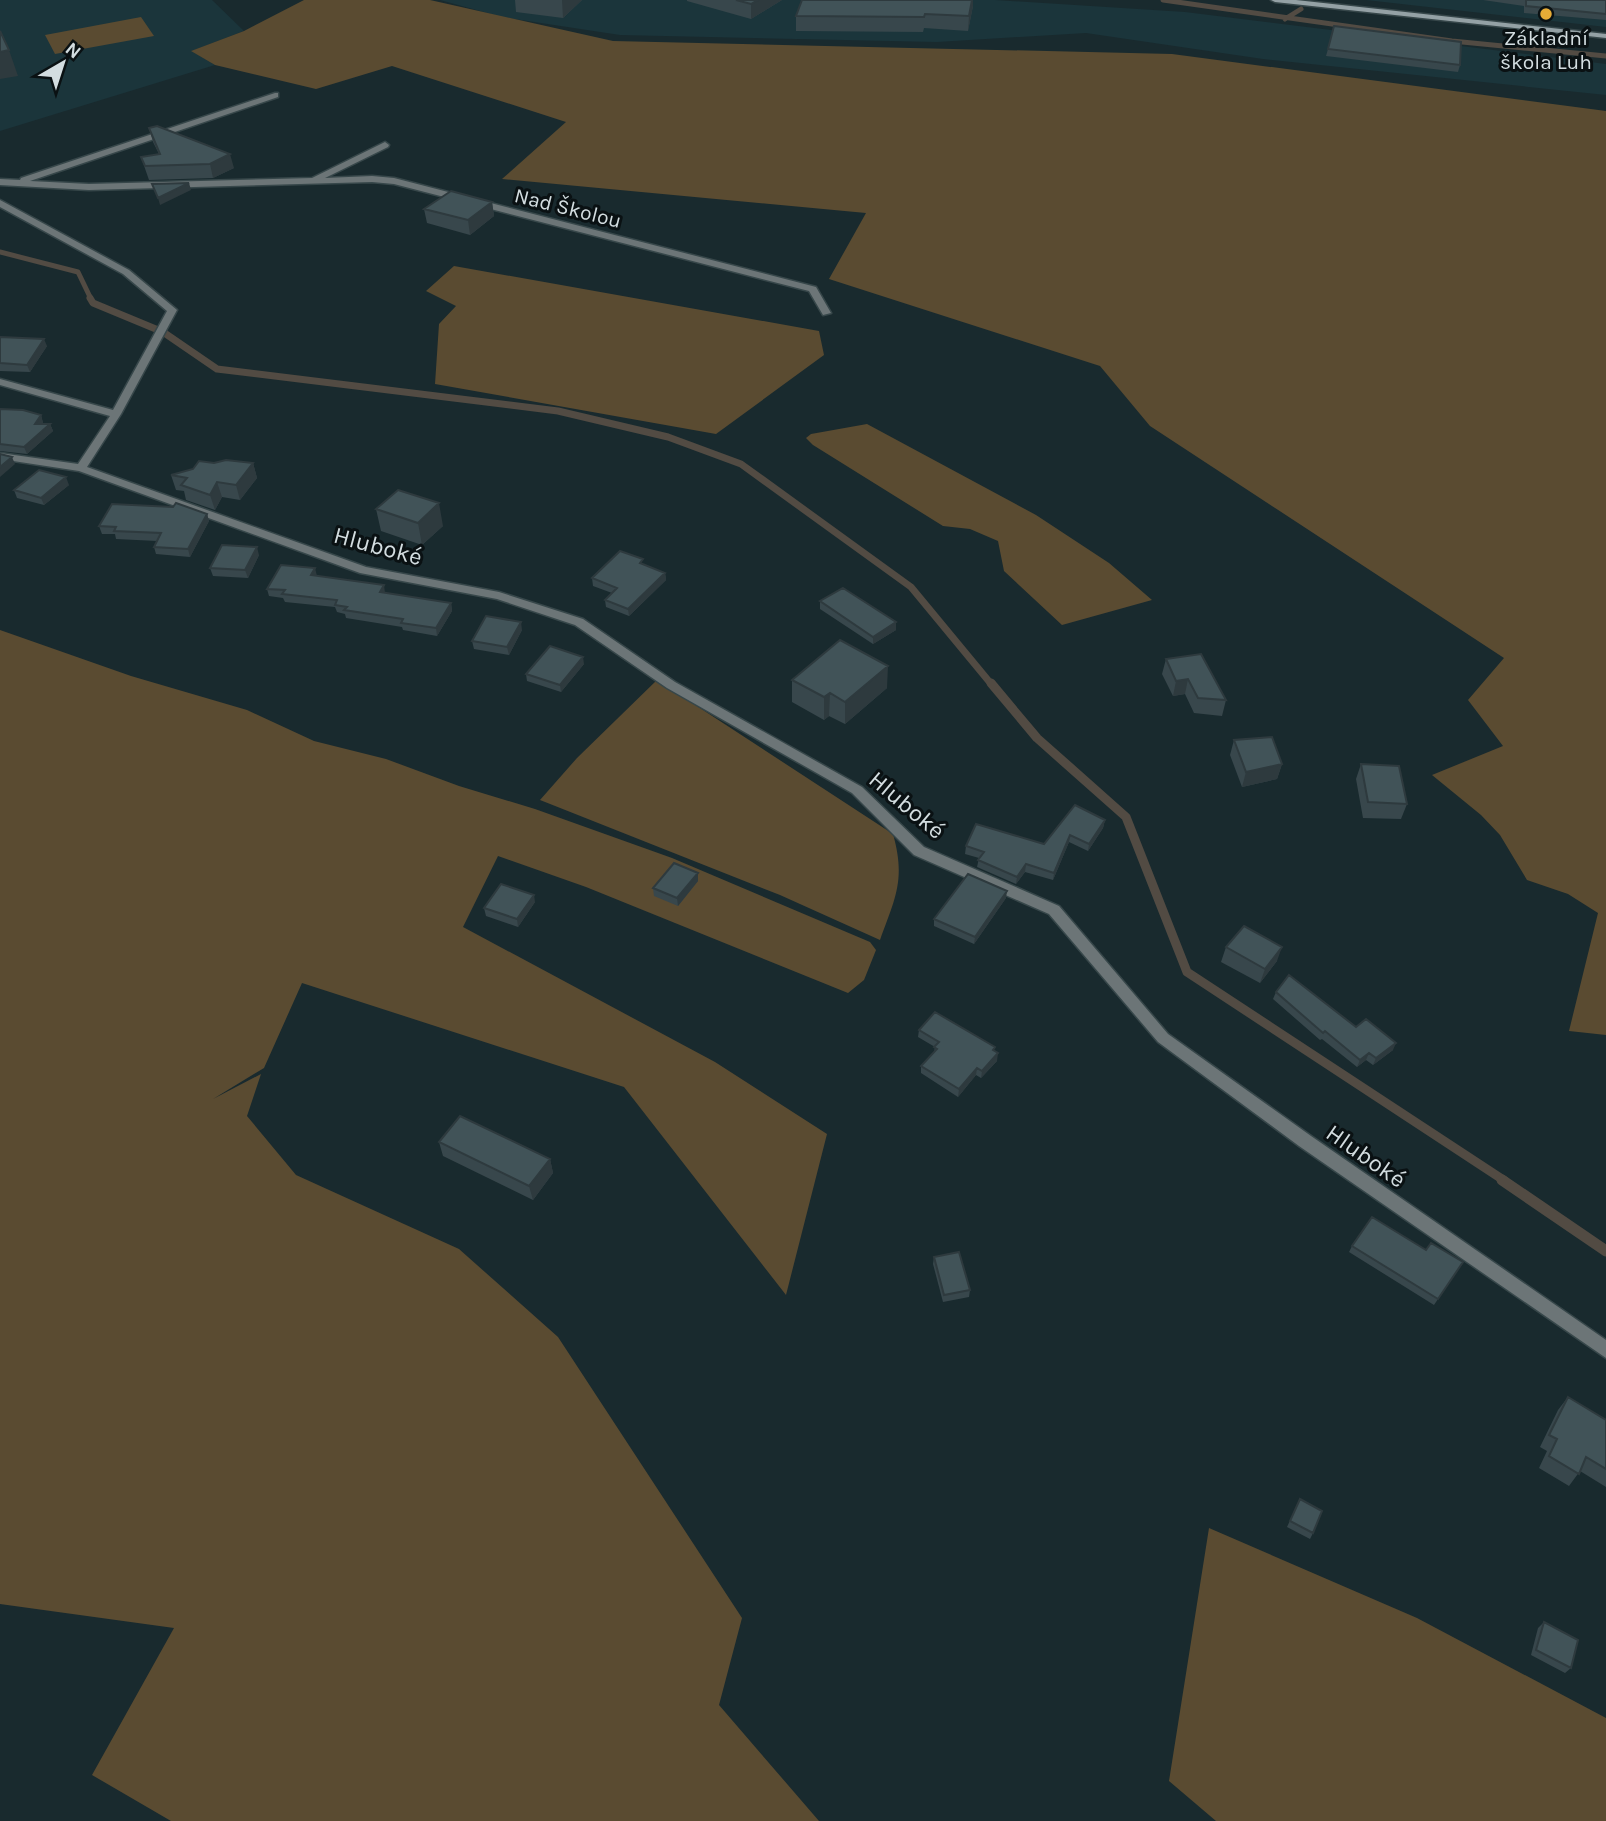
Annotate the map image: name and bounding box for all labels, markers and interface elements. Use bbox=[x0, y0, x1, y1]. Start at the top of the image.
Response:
marker: Základní škola Luh bbox=[1538, 6, 1554, 22]
place label: Základní škola Luh bbox=[1500, 26, 1592, 74]
north arrow bbox=[28, 28, 98, 98]
text: N bbox=[61, 38, 85, 63]
street label: Nad Školou bbox=[512, 183, 624, 233]
street label: Hluboké bbox=[331, 521, 425, 571]
street label: Hluboké bbox=[863, 765, 951, 845]
street label: Hluboké bbox=[1321, 1119, 1411, 1193]

